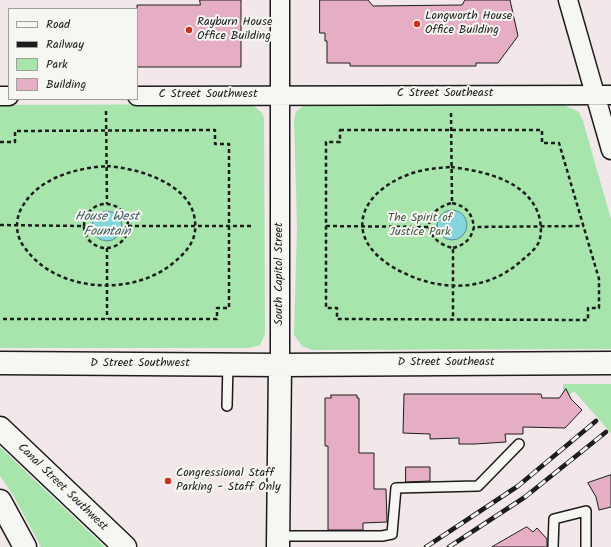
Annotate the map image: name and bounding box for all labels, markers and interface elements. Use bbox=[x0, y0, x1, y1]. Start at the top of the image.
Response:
legend bbox=[8, 8, 138, 100]
place label: Longworth House Office Building bbox=[425, 10, 512, 38]
text: Road bbox=[46, 15, 70, 34]
place label: Rayburn House Office Building bbox=[197, 16, 272, 44]
marker: Longworth House Office Building bbox=[412, 19, 422, 29]
marker: Rayburn House Office Building bbox=[184, 25, 194, 35]
text: Railway bbox=[46, 35, 84, 54]
text: Park bbox=[46, 55, 68, 74]
text: Building bbox=[46, 75, 86, 94]
street label: C Street Southeast bbox=[397, 87, 493, 101]
street label: C Street Southwest bbox=[158, 88, 258, 102]
water label: House West Fountain bbox=[75, 210, 139, 241]
park label: The Spirit of Justice Park bbox=[388, 212, 452, 240]
street label: South Capitol Street bbox=[273, 222, 287, 326]
street label: D Street Southeast bbox=[397, 356, 495, 370]
street label: D Street Southwest bbox=[90, 357, 190, 371]
street label: Canal Street Southwest bbox=[14, 441, 110, 535]
place label: Congressional Staff Parking - Staff Only bbox=[176, 467, 281, 495]
marker: Congressional Staff Parking - Staff Only bbox=[163, 476, 173, 486]

